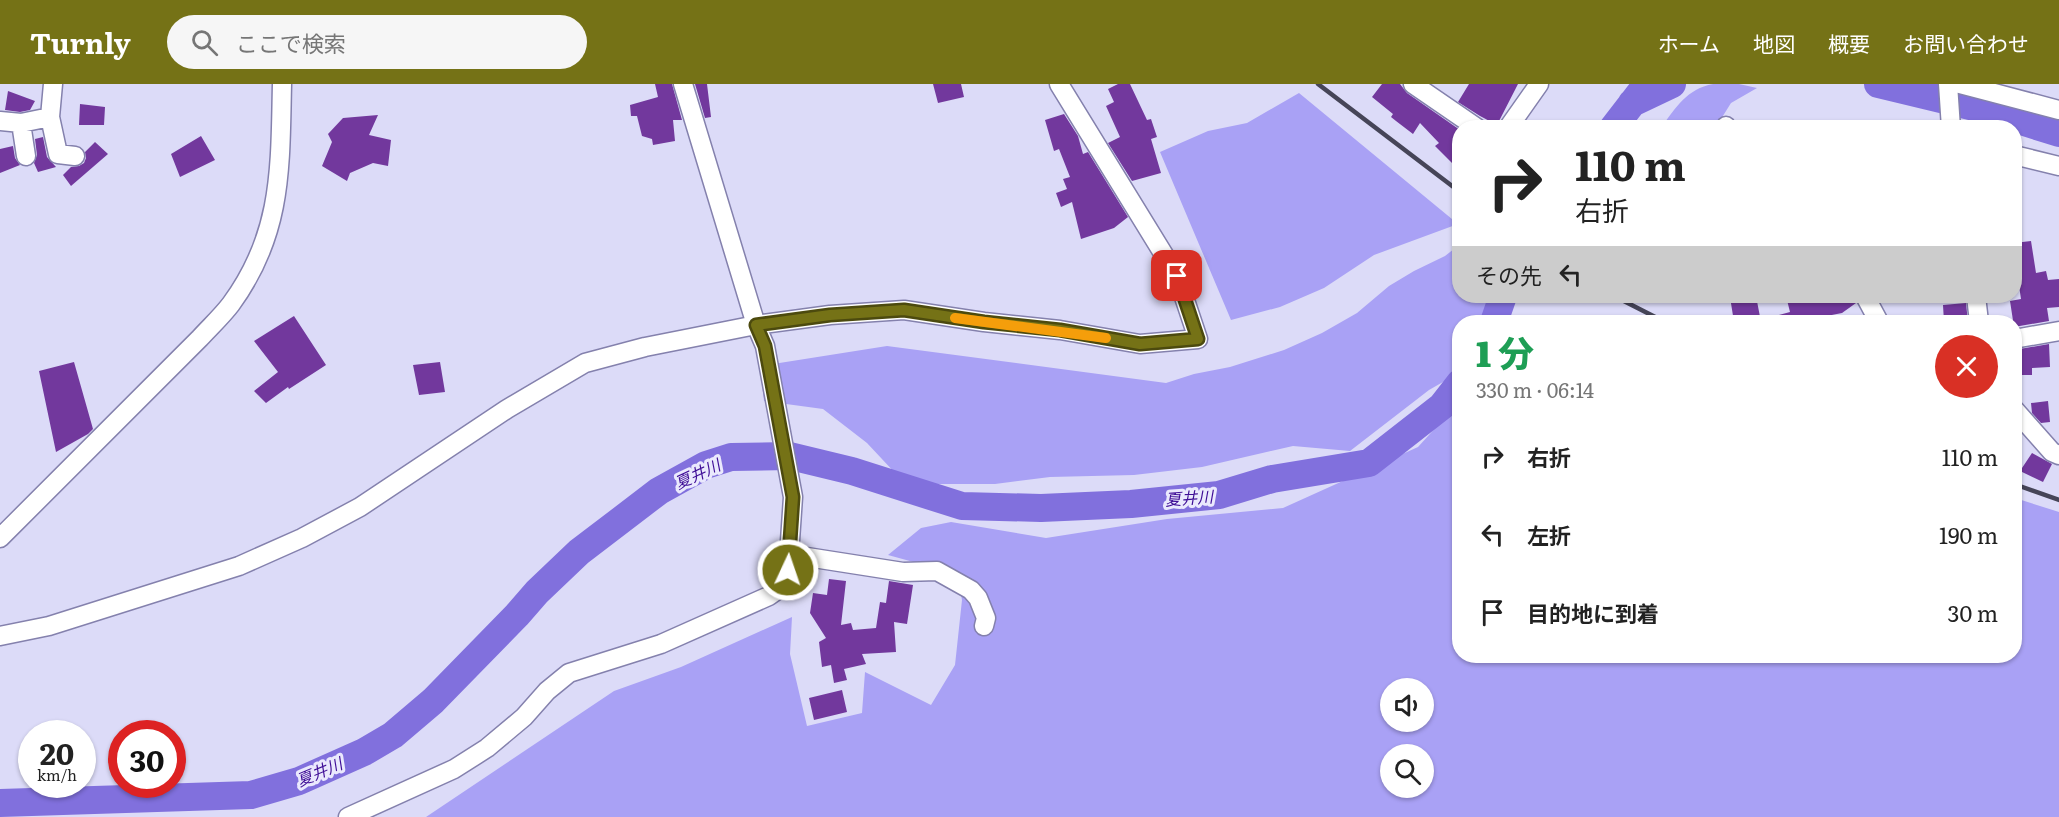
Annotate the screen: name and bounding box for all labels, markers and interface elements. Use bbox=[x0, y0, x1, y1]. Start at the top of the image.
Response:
search box bbox=[167, 15, 587, 69]
text: Turnly bbox=[30, 21, 131, 63]
icon: search bbox=[188, 26, 221, 59]
text: ここで検索 bbox=[236, 26, 346, 59]
text: ホーム bbox=[1658, 27, 1720, 58]
text: 地図 bbox=[1753, 27, 1795, 58]
text: 概要 bbox=[1828, 27, 1870, 58]
text: お問い合わせ bbox=[1903, 27, 2029, 58]
text: 110 m bbox=[1575, 132, 1686, 194]
icon: right bbox=[1476, 144, 1554, 222]
text: 右折 bbox=[1575, 189, 1629, 229]
pin bbox=[1151, 250, 1202, 301]
text: その先 bbox=[1476, 258, 1542, 291]
icon: left bbox=[1554, 258, 1587, 291]
icon: arrive bbox=[1160, 259, 1193, 292]
text: 1 分 bbox=[1476, 325, 1534, 378]
button: close bbox=[1935, 335, 1998, 398]
text: 330 m · 06:14 bbox=[1476, 374, 1594, 404]
icon: right bbox=[1476, 440, 1509, 473]
text: 右折 bbox=[1527, 440, 1571, 473]
text: 110 m bbox=[1942, 440, 1998, 473]
water label: 夏井川 bbox=[670, 451, 726, 494]
water label: 夏井川 bbox=[1164, 483, 1216, 511]
icon: left bbox=[1476, 518, 1509, 551]
text: 左折 bbox=[1527, 518, 1571, 551]
text: 190 m bbox=[1939, 518, 1998, 551]
position arrow bbox=[756, 538, 820, 602]
icon: arrive bbox=[1476, 596, 1509, 629]
text: 目的地に到着 bbox=[1527, 596, 1659, 629]
text: 30 m bbox=[1948, 596, 1998, 629]
map controls bbox=[1380, 678, 1434, 798]
button: sound bbox=[1380, 678, 1434, 732]
speed limit sign: 30 bbox=[108, 720, 186, 798]
text: 20 bbox=[40, 730, 74, 774]
button: search bbox=[1380, 744, 1434, 798]
water label: 夏井川 bbox=[292, 750, 348, 791]
text: km/h bbox=[37, 763, 77, 786]

